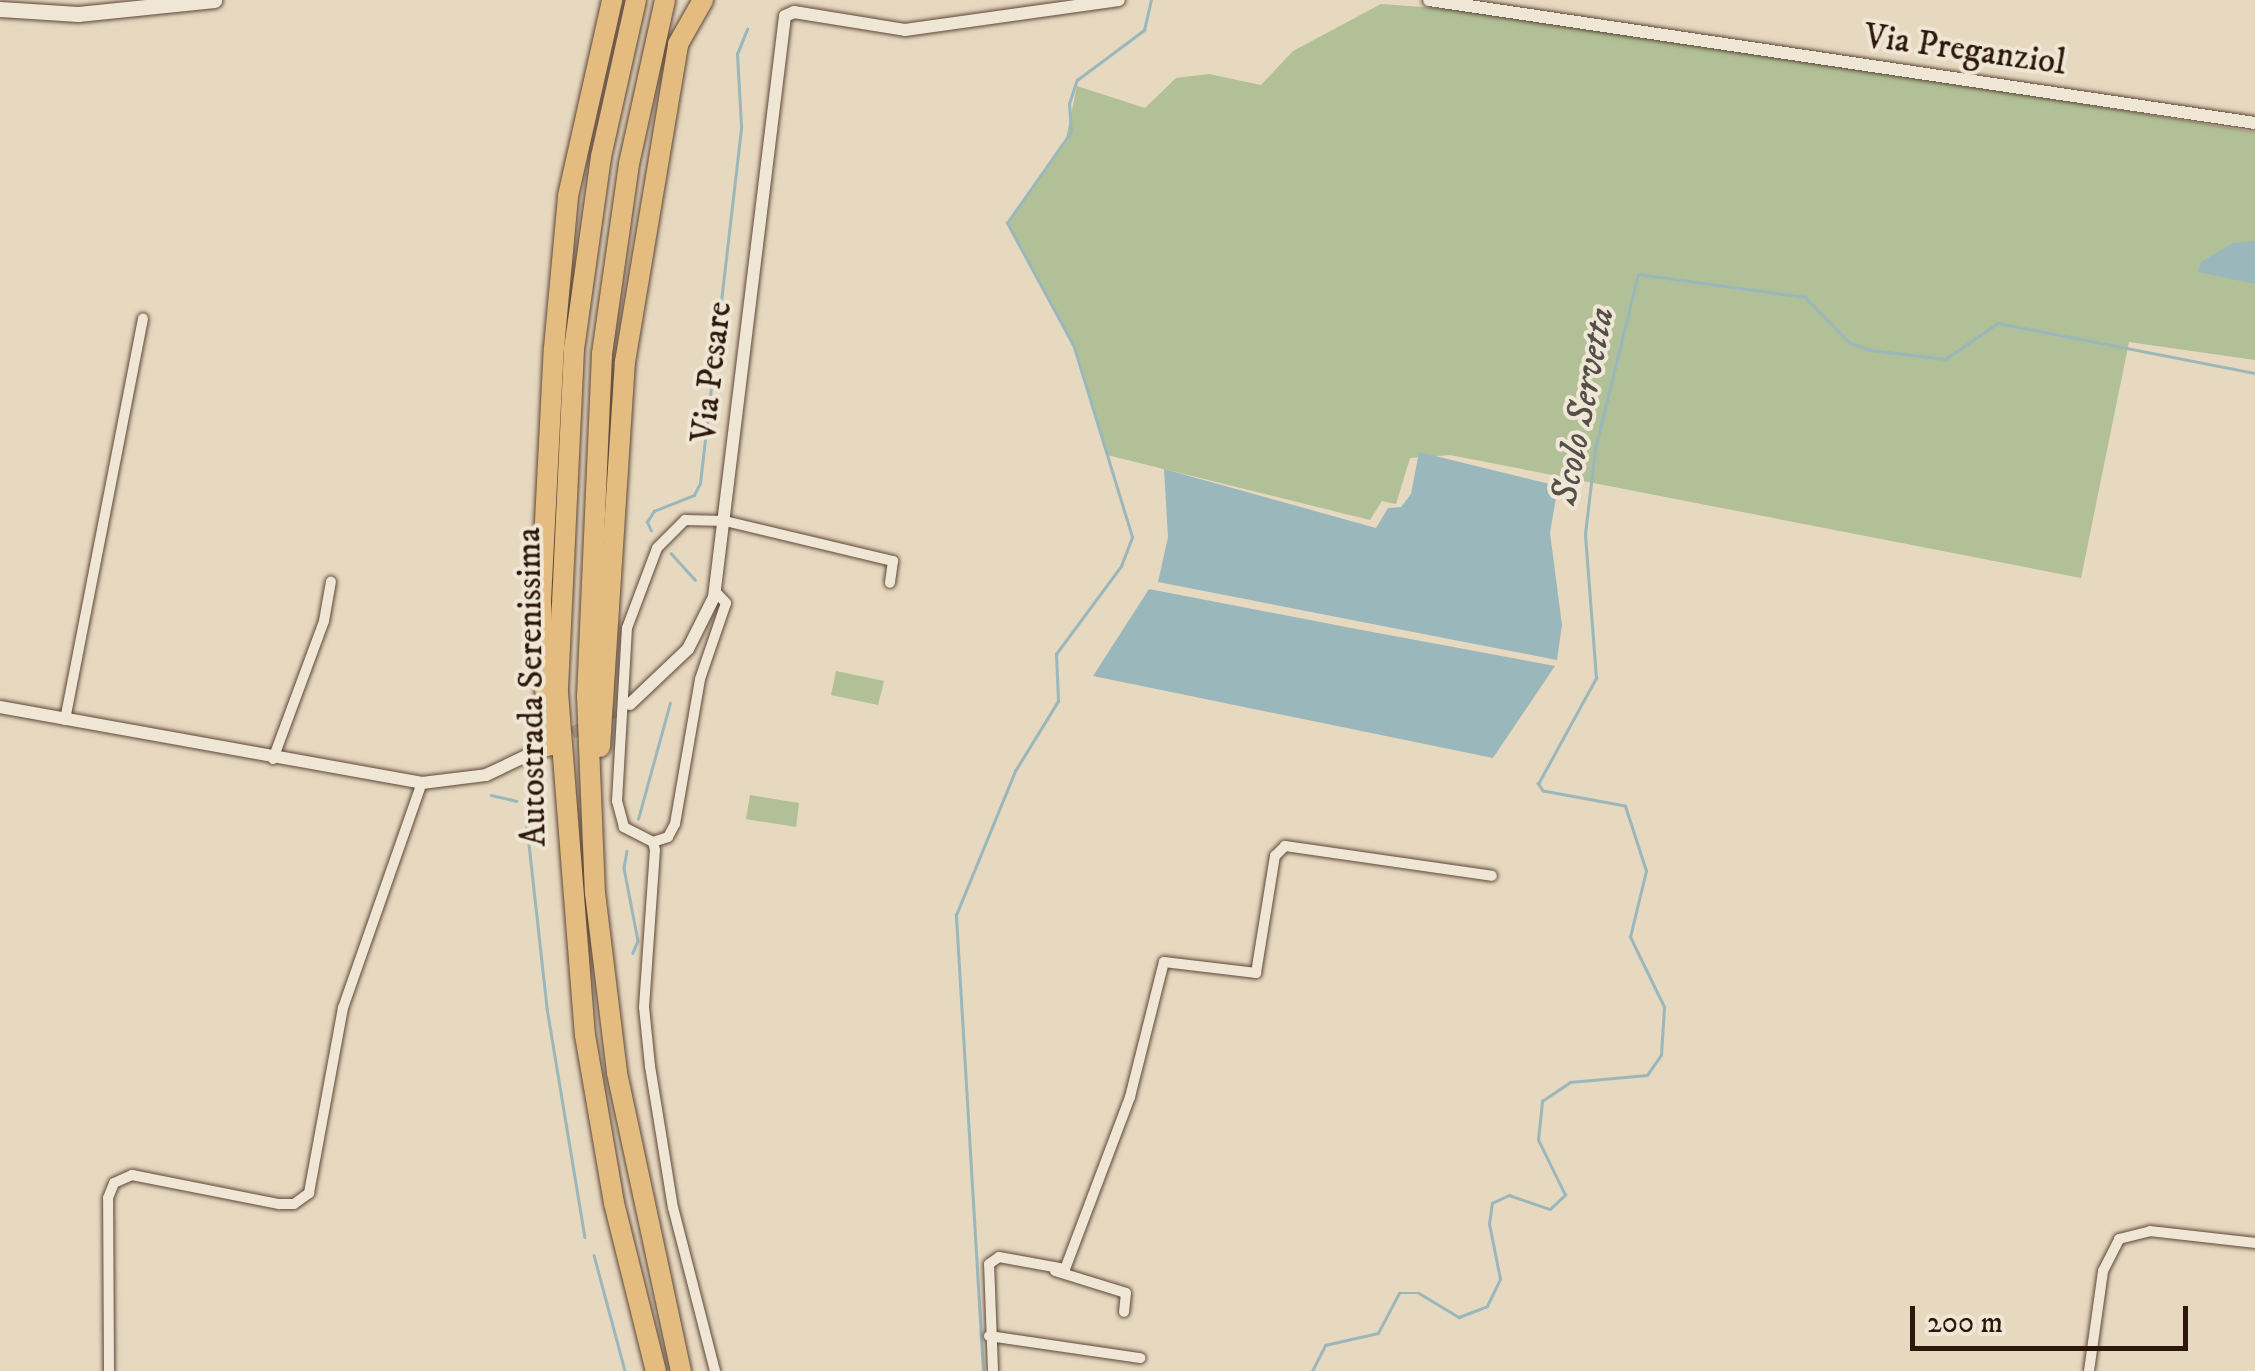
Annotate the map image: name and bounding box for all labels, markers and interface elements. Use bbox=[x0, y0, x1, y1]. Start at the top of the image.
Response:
street label: Via Preganziol bbox=[1862, 15, 2068, 85]
street label: Via Pesare bbox=[683, 299, 741, 445]
water label: Scolo Servetta bbox=[1543, 303, 1625, 509]
street label: Autostrada Serenissima bbox=[508, 527, 556, 847]
scale bar bbox=[1915, 1286, 2192, 1348]
text: 200 m bbox=[1927, 1305, 2003, 1342]

